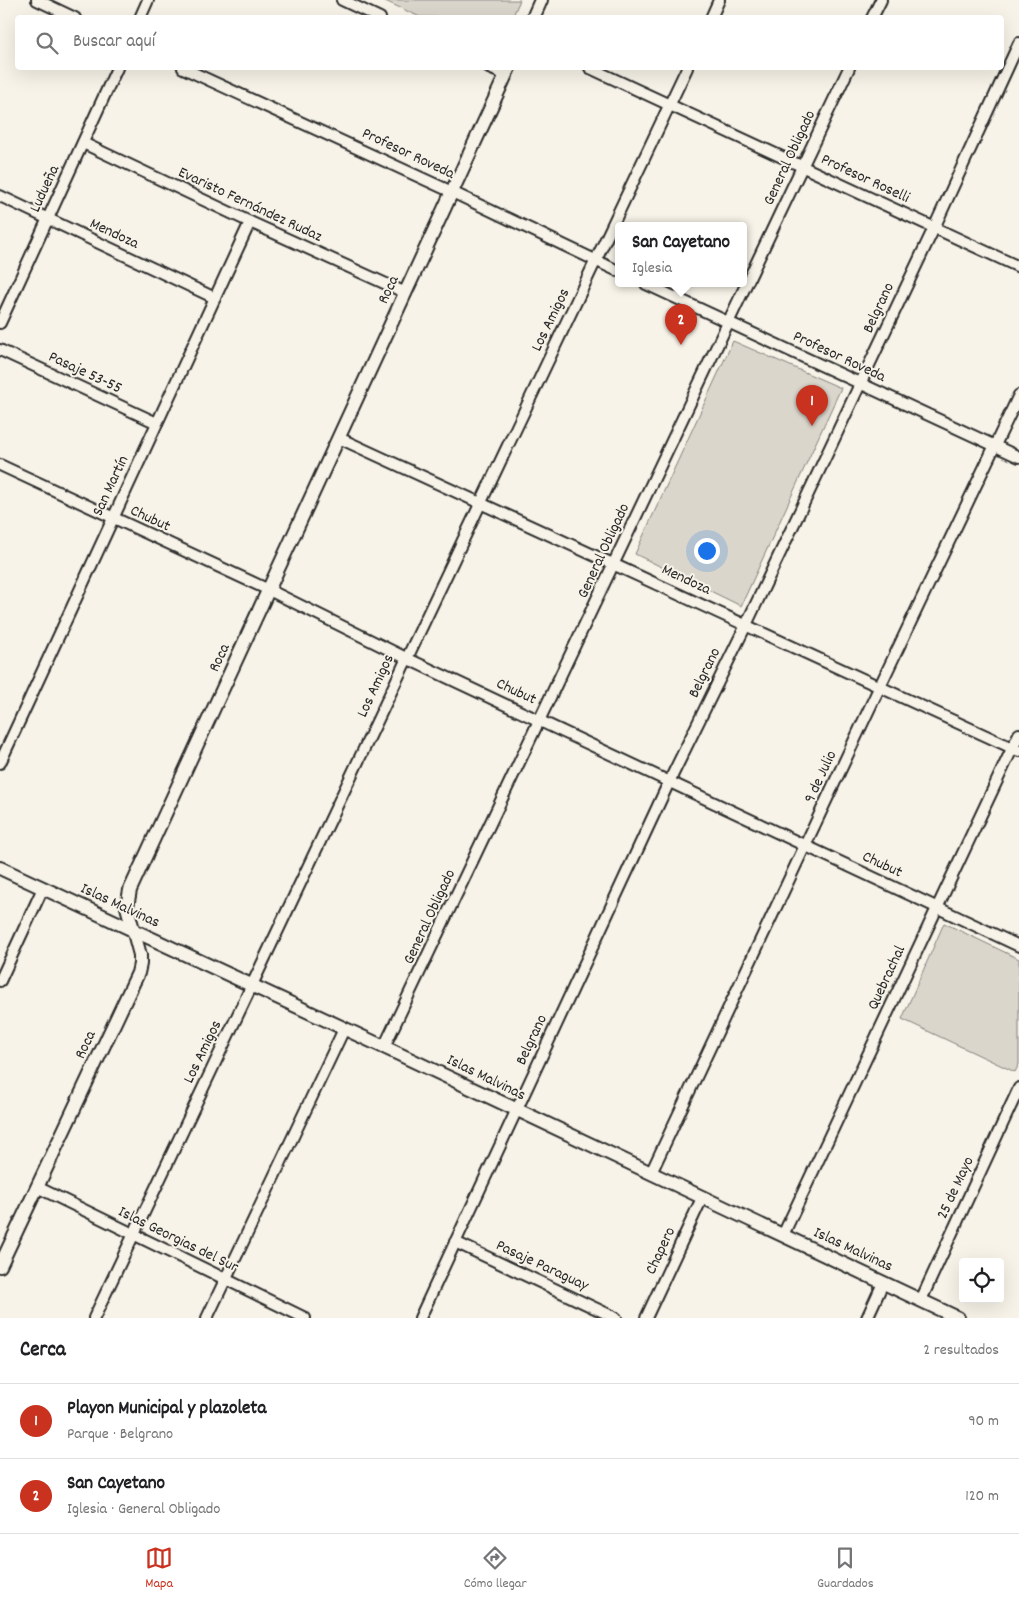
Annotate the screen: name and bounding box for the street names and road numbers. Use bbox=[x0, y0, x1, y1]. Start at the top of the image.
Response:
street label: General Obligado bbox=[758, 107, 822, 209]
street label: Profesor Roveda bbox=[358, 122, 459, 186]
street label: Profesor Roselli bbox=[817, 148, 913, 210]
street label: Ludueña bbox=[24, 161, 66, 216]
street label: Evaristo Fernández Rudaz bbox=[174, 161, 326, 249]
street label: Mendoza bbox=[86, 213, 143, 256]
street label: Roca bbox=[372, 272, 406, 308]
street label: Belgrano bbox=[857, 279, 901, 337]
street label: Los Amigos bbox=[526, 284, 576, 355]
street label: Profesor Roveda bbox=[789, 325, 890, 389]
street label: Pasaje 53-55 bbox=[44, 346, 126, 400]
street label: San Martín bbox=[87, 452, 135, 520]
street label: Chubut bbox=[126, 500, 174, 538]
street label: General Obligado bbox=[572, 500, 636, 602]
street label: Mendoza bbox=[658, 559, 715, 602]
street label: Roca bbox=[203, 640, 237, 676]
street label: Belgrano bbox=[683, 644, 727, 702]
street label: Los Amigos bbox=[351, 650, 401, 721]
street label: Chubut bbox=[492, 673, 540, 711]
street label: 9 de Julio bbox=[799, 747, 843, 807]
street label: Chubut bbox=[858, 846, 906, 884]
street label: General Obligado bbox=[398, 866, 462, 968]
street label: Islas Malvinas bbox=[76, 878, 164, 935]
street label: Quebrachal bbox=[862, 942, 912, 1014]
street label: Belgrano bbox=[510, 1011, 554, 1069]
street label: Los Amigos bbox=[178, 1016, 228, 1087]
street label: Roca bbox=[69, 1027, 103, 1063]
street label: Islas Malvinas bbox=[443, 1049, 530, 1107]
street label: 25 de Mayo bbox=[931, 1153, 981, 1223]
street label: Islas Georgias del Sur bbox=[114, 1201, 242, 1279]
street label: Islas Malvinas bbox=[809, 1222, 897, 1279]
street label: Chapero bbox=[640, 1223, 682, 1279]
street label: Pasaje Paraguay bbox=[492, 1234, 593, 1298]

